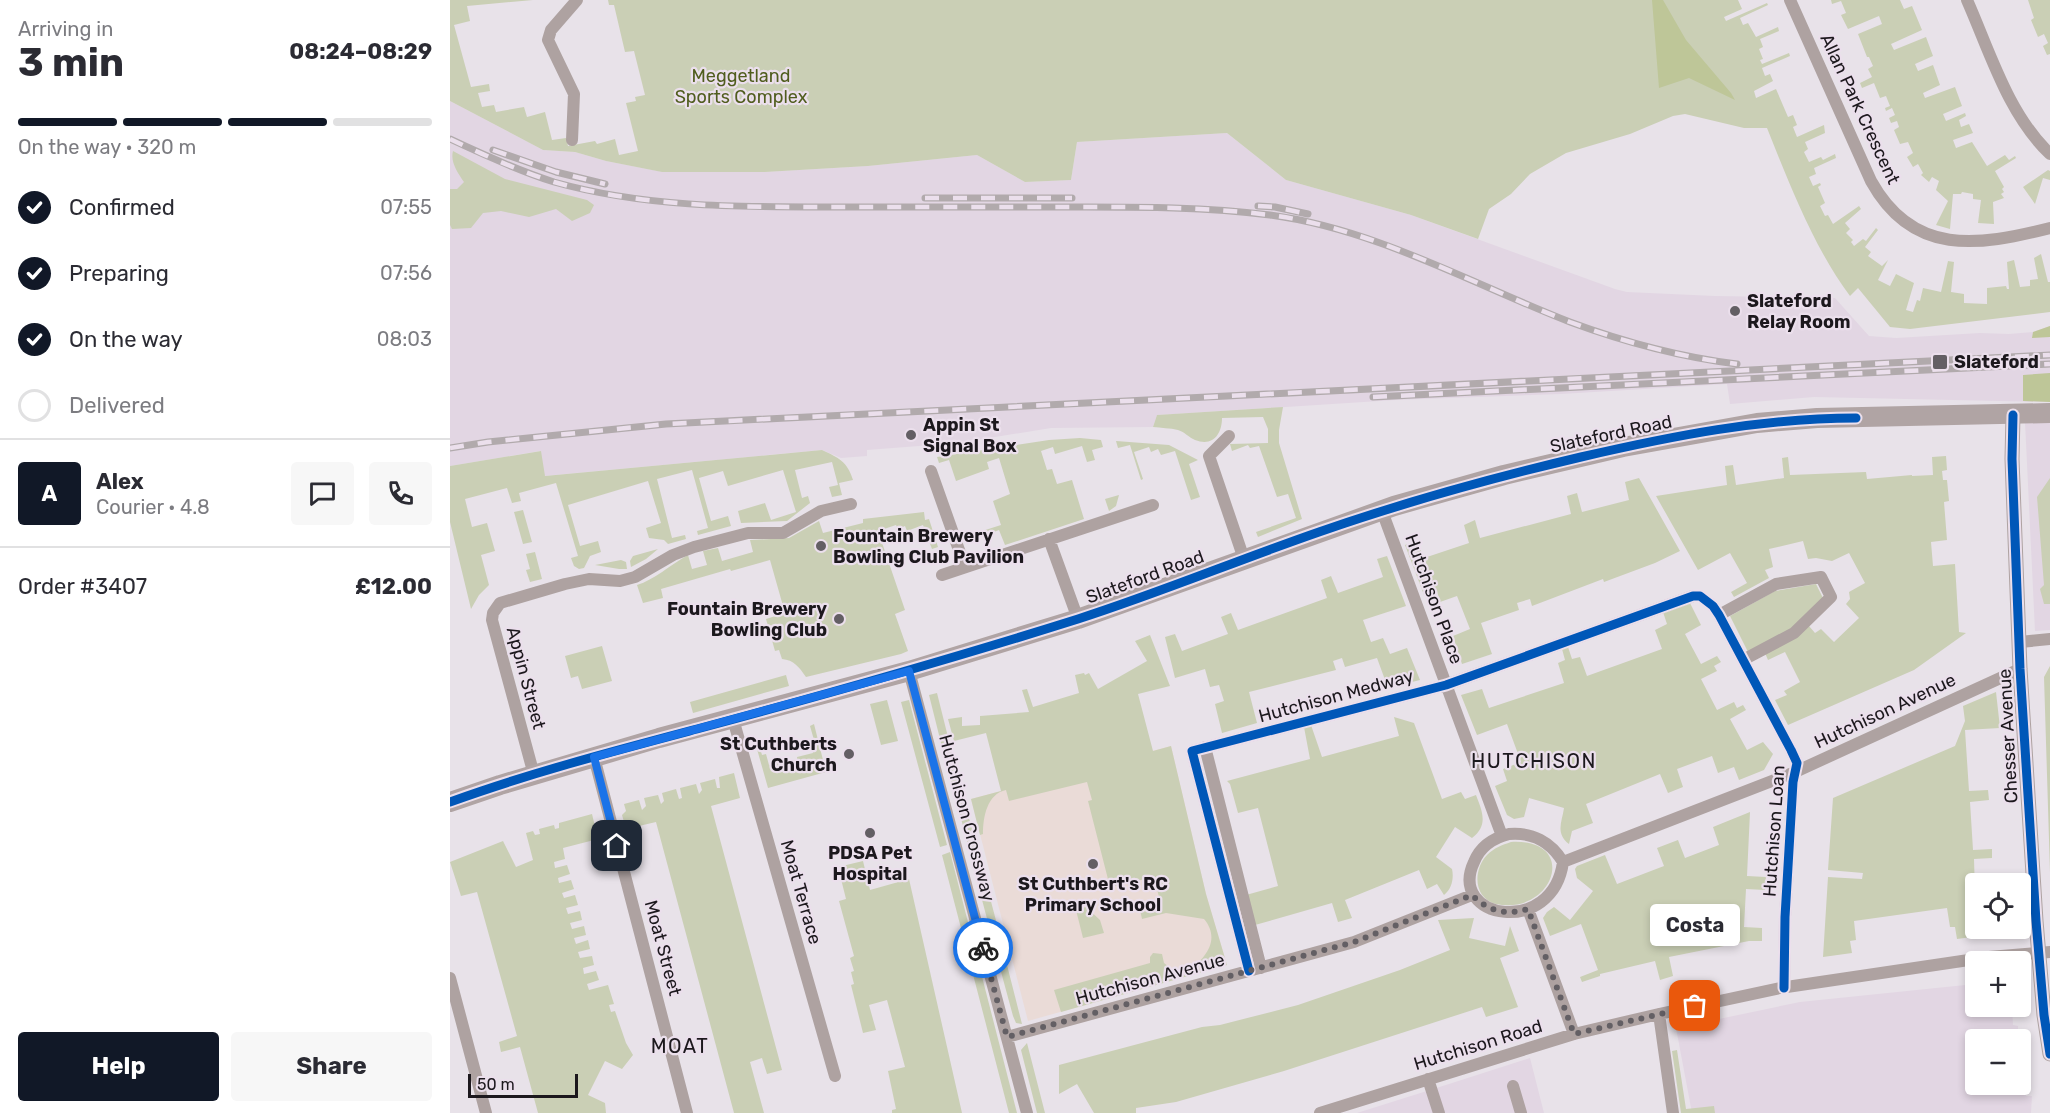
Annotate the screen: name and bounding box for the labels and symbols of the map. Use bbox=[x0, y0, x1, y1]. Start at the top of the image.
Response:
street label: Allan Park Crescent bbox=[1815, 30, 1905, 188]
park label: Meggetland Sports Complex bbox=[675, 65, 808, 108]
place label: Slateford Relay Room bbox=[1747, 290, 1850, 333]
marker: Slateford Relay Room bbox=[1728, 304, 1742, 318]
place label: Slateford bbox=[1954, 351, 2039, 373]
marker: Slateford bbox=[1931, 353, 1949, 371]
street label: Slateford Road bbox=[1548, 410, 1674, 458]
place label: Appin St Signal Box bbox=[923, 414, 1017, 457]
marker: Appin St Signal Box bbox=[904, 428, 918, 442]
place label: Fountain Brewery Bowling Club Pavilion bbox=[833, 525, 1024, 568]
street label: Hutchison Place bbox=[1400, 531, 1468, 667]
marker: Fountain Brewery Bowling Club Pavilion bbox=[814, 539, 828, 553]
street label: Slateford Road bbox=[1083, 545, 1207, 609]
place label: Fountain Brewery Bowling Club bbox=[667, 598, 827, 641]
marker: Fountain Brewery Bowling Club bbox=[832, 612, 846, 626]
street label: Appin Street bbox=[502, 624, 550, 732]
street label: Hutchison Medway bbox=[1256, 665, 1416, 727]
street label: Chesser Avenue bbox=[1993, 668, 2023, 804]
street label: Hutchison Avenue bbox=[1811, 669, 1959, 753]
street label: Hutchison Crossway bbox=[934, 732, 1000, 904]
place label: St Cuthberts Church bbox=[720, 733, 837, 776]
marker: St Cuthberts Church bbox=[842, 747, 856, 761]
district label: HUTCHISON bbox=[1471, 749, 1597, 773]
street label: Hutchison Loan bbox=[1758, 764, 1790, 898]
pin bbox=[591, 820, 642, 871]
marker: PDSA Pet Hospital bbox=[863, 826, 877, 840]
street label: Moat Terrace bbox=[776, 837, 826, 947]
place label: PDSA Pet Hospital bbox=[828, 842, 912, 885]
marker: St Cuthbert's RC Primary School bbox=[1086, 857, 1100, 871]
place label: St Cuthbert's RC Primary School bbox=[1018, 873, 1168, 916]
street label: Moat Street bbox=[640, 898, 686, 998]
callout: Costa bbox=[1650, 904, 1740, 946]
courier bbox=[953, 918, 1013, 978]
street label: Hutchison Avenue bbox=[1073, 949, 1227, 1009]
pin bbox=[1669, 980, 1720, 1031]
street label: Hutchison Road bbox=[1411, 1015, 1545, 1075]
district label: MOAT bbox=[651, 1034, 709, 1058]
scale bar bbox=[468, 1071, 578, 1098]

